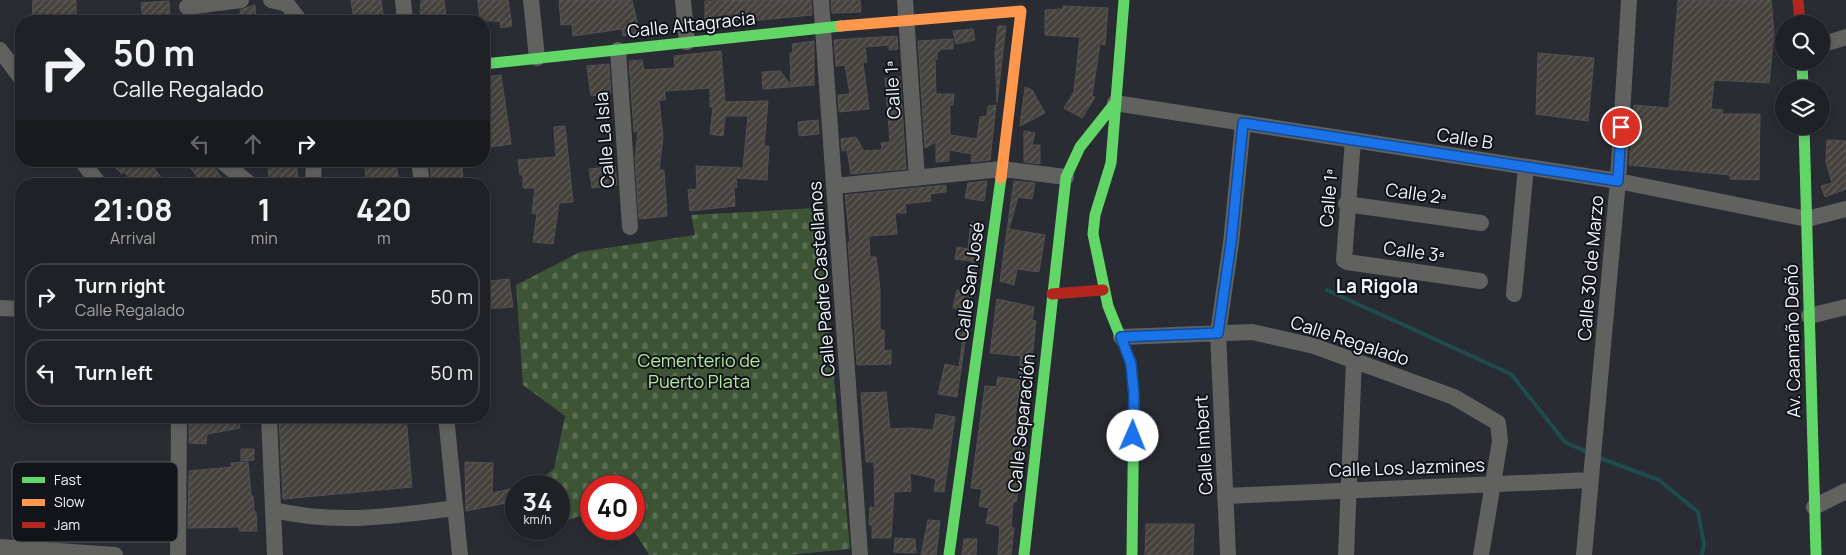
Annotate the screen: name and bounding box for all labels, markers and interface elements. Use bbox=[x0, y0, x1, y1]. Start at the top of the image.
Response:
street label: Calle Altagracia bbox=[626, 5, 756, 43]
map controls bbox=[1775, 15, 1830, 135]
button: search bbox=[1775, 15, 1830, 70]
text: 50 m bbox=[113, 29, 195, 77]
icon: right bbox=[30, 35, 95, 100]
street label: Calle 1ª bbox=[878, 60, 906, 120]
text: Calle Regalado bbox=[113, 74, 264, 104]
button: layers bbox=[1775, 80, 1830, 135]
street label: Calle La Isla bbox=[589, 91, 619, 189]
pin bbox=[1600, 106, 1642, 148]
icon: arrive bbox=[1607, 113, 1635, 141]
street label: Calle B bbox=[1435, 122, 1495, 154]
icon: left bbox=[186, 130, 214, 158]
icon: ahead bbox=[239, 130, 267, 158]
icon: right bbox=[292, 130, 320, 158]
street label: Calle 1ª bbox=[1314, 168, 1342, 228]
street label: Calle 2ª bbox=[1384, 177, 1448, 209]
street label: Calle Padre Castellanos bbox=[802, 181, 840, 377]
text: 21:08 bbox=[93, 189, 173, 230]
text: 1 bbox=[258, 189, 271, 230]
text: 420 bbox=[356, 189, 412, 230]
street label: Calle 30 de Marzo bbox=[1572, 194, 1608, 342]
street label: Calle San José bbox=[949, 220, 989, 342]
text: Arrival bbox=[110, 227, 156, 249]
text: min bbox=[251, 227, 278, 249]
text: m bbox=[377, 227, 391, 249]
street label: Calle 3ª bbox=[1382, 235, 1446, 267]
street label: Av. Caamaño Deñó bbox=[1779, 264, 1805, 418]
text: Turn right bbox=[75, 273, 165, 299]
district label: La Rigola bbox=[1336, 273, 1418, 299]
icon: right bbox=[32, 283, 60, 311]
text: 50 m bbox=[431, 284, 473, 310]
text: Calle Regalado bbox=[75, 299, 185, 321]
street label: Calle Regalado bbox=[1288, 310, 1412, 370]
park label: Cementerio de Puerto Plata bbox=[638, 348, 760, 393]
street label: Calle Separación bbox=[1002, 353, 1040, 493]
icon: left bbox=[32, 359, 60, 387]
text: Turn left bbox=[75, 360, 153, 386]
text: 50 m bbox=[431, 360, 473, 386]
street label: Calle Imbert bbox=[1188, 395, 1218, 495]
position arrow bbox=[1106, 409, 1158, 461]
street label: Calle Los Jazmines bbox=[1329, 452, 1485, 482]
legend bbox=[12, 462, 178, 542]
text: Fast bbox=[54, 470, 82, 489]
speed limit sign: 40 bbox=[580, 475, 645, 540]
text: 34 bbox=[523, 484, 552, 519]
text: Slow bbox=[54, 492, 85, 511]
text: km/h bbox=[524, 511, 551, 528]
text: Jam bbox=[54, 515, 80, 534]

